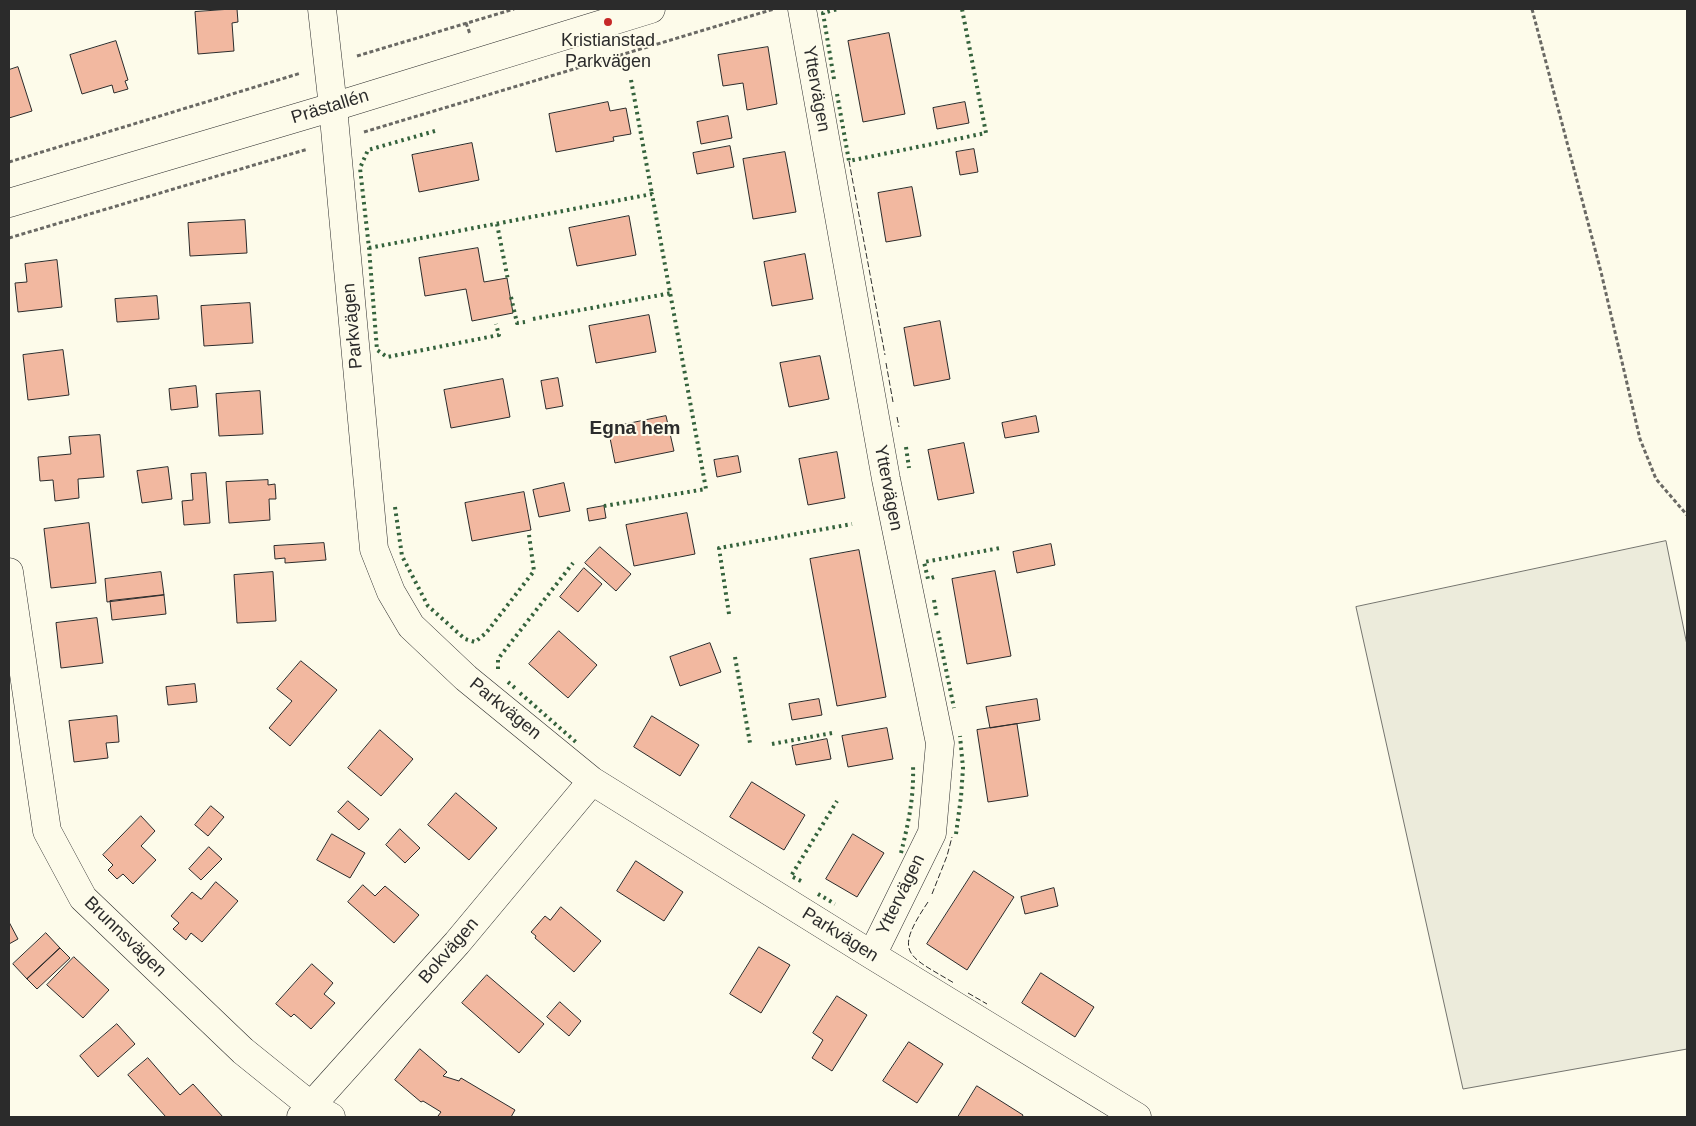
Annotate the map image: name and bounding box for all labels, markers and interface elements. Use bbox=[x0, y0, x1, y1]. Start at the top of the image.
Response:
marker: Kristianstad Parkvägen bbox=[602, 16, 614, 28]
place label: Kristianstad Parkvägen bbox=[561, 30, 655, 72]
street label: Yttervägen bbox=[798, 44, 834, 134]
street label: Prästallén bbox=[289, 85, 371, 129]
street label: Parkvägen bbox=[338, 282, 368, 370]
district label: Egna hem bbox=[590, 418, 680, 440]
street label: Yttervägen bbox=[869, 443, 907, 533]
street label: Parkvägen bbox=[465, 674, 545, 744]
street label: Yttervägen bbox=[872, 851, 930, 939]
street label: Brunnsvägen bbox=[79, 892, 171, 982]
street label: Parkvägen bbox=[798, 903, 882, 967]
street label: Bokvägen bbox=[415, 914, 483, 988]

